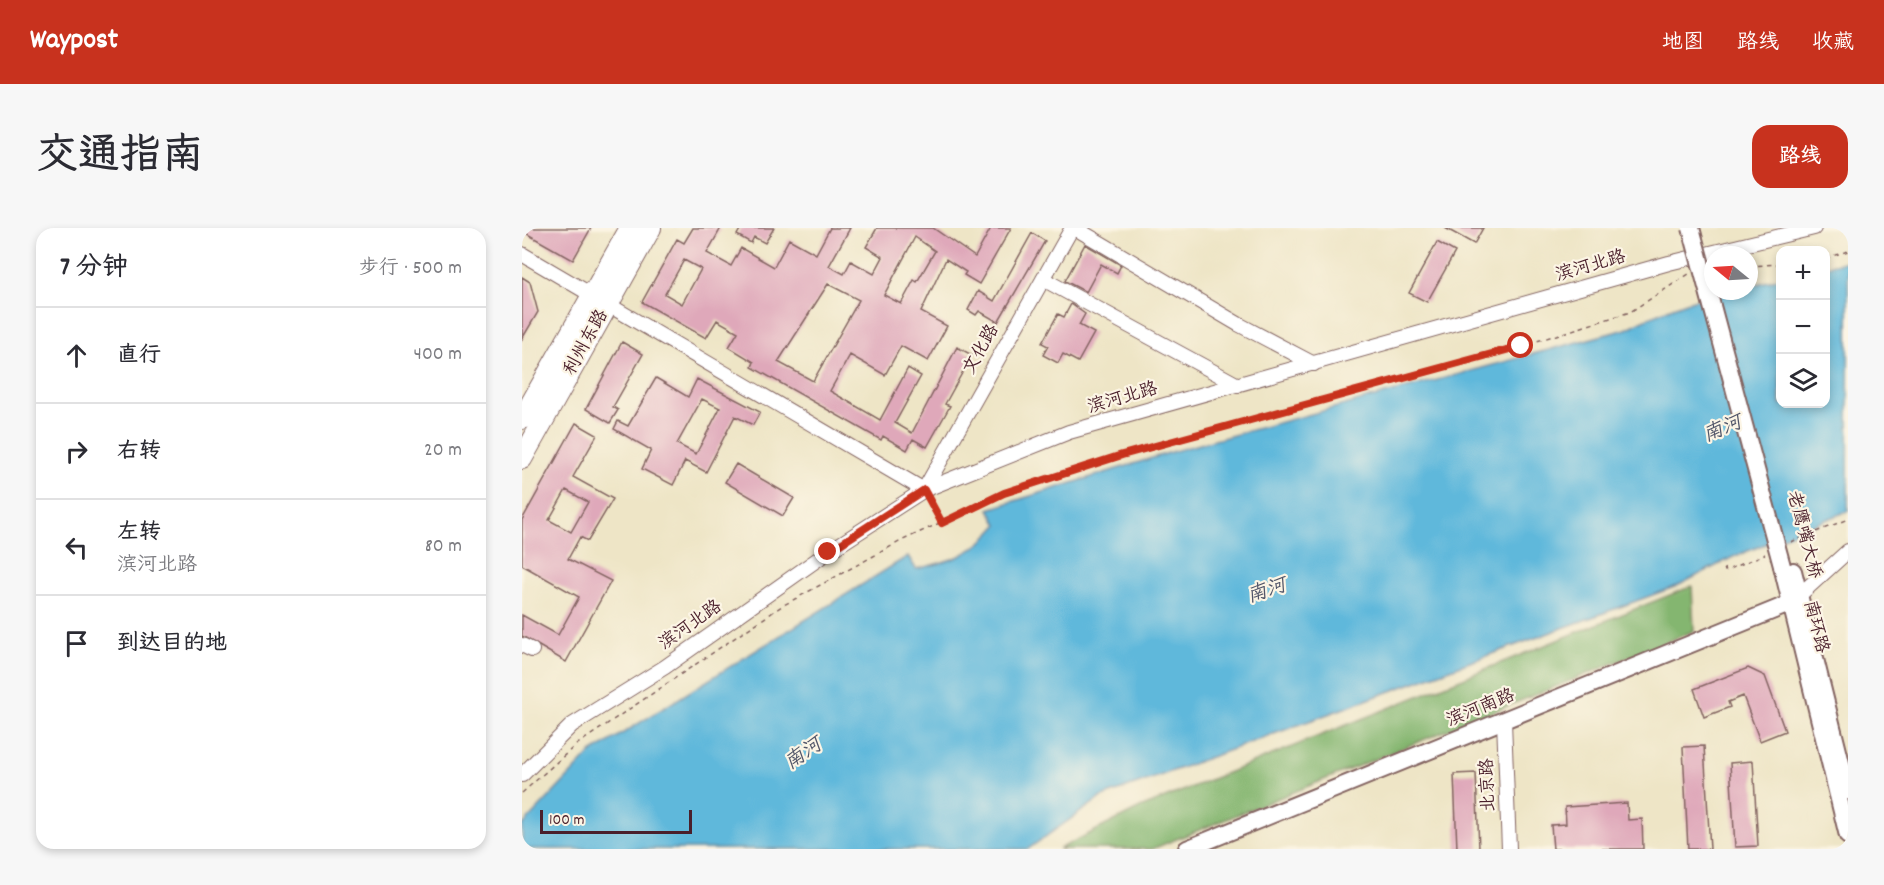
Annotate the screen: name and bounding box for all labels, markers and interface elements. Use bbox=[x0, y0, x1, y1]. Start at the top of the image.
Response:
text: Waypost bbox=[30, 22, 118, 62]
text: 地图 bbox=[1662, 29, 1704, 59]
text: 路线 bbox=[1737, 29, 1779, 59]
text: 收藏 bbox=[1812, 29, 1854, 59]
button: 路线 bbox=[1752, 125, 1848, 188]
text: 交通指南 bbox=[36, 129, 204, 189]
street label: 滨河北路 bbox=[1553, 245, 1629, 289]
north arrow bbox=[1704, 246, 1758, 300]
map controls bbox=[1776, 246, 1830, 408]
button: + bbox=[1776, 246, 1830, 300]
text: 7 分钟 bbox=[60, 250, 128, 287]
text: 步行 · 500 m bbox=[359, 255, 462, 283]
button: − bbox=[1776, 300, 1830, 354]
street label: 利州东路 bbox=[559, 305, 615, 381]
street label: 文化路 bbox=[958, 320, 1006, 380]
route start bbox=[1507, 332, 1533, 358]
icon: ahead bbox=[60, 339, 93, 372]
text: 直行 bbox=[117, 341, 161, 372]
text: 400 m bbox=[414, 341, 462, 369]
button: layers bbox=[1776, 354, 1830, 408]
street label: 滨河北路 bbox=[1085, 377, 1161, 421]
water label: 南河 bbox=[1699, 408, 1750, 450]
icon: right bbox=[60, 435, 93, 468]
text: 右转 bbox=[117, 437, 161, 468]
text: 20 m bbox=[424, 437, 462, 465]
street label: 老鹰嘴大桥 bbox=[1779, 488, 1827, 582]
text: 左转 bbox=[117, 518, 161, 549]
icon: left bbox=[60, 531, 93, 564]
text: 80 m bbox=[425, 533, 462, 561]
route end bbox=[814, 538, 840, 564]
text: 滨河北路 bbox=[117, 552, 197, 580]
water label: 南河 bbox=[1244, 572, 1293, 611]
street label: 滨河北路 bbox=[654, 595, 728, 657]
street label: 南环路 bbox=[1796, 598, 1834, 656]
icon: arrive bbox=[60, 627, 93, 660]
text: 到达目的地 bbox=[117, 629, 227, 660]
street label: 滨河南路 bbox=[1443, 684, 1519, 734]
water label: 南河 bbox=[780, 731, 831, 778]
street label: 北京路 bbox=[1476, 758, 1502, 812]
scale bar bbox=[540, 807, 692, 834]
text: 100 m bbox=[549, 809, 585, 832]

